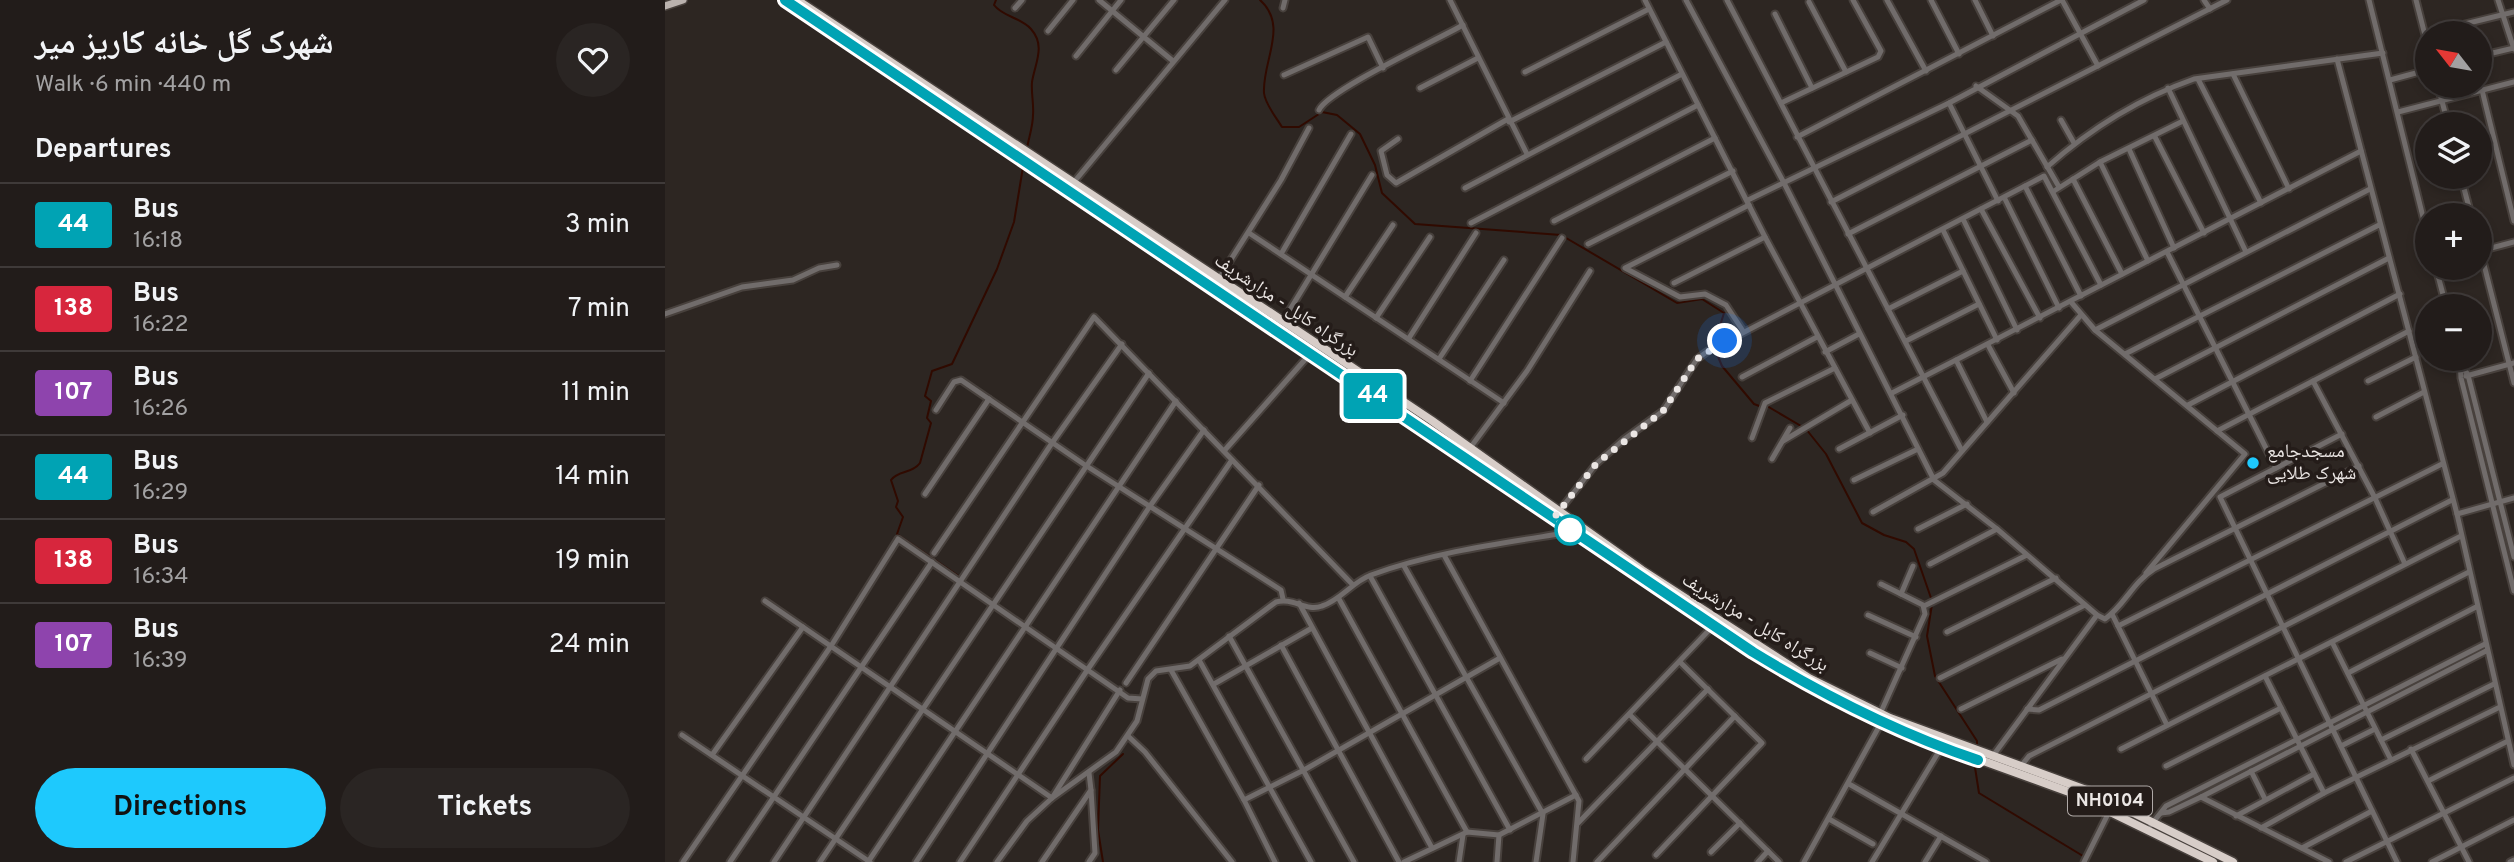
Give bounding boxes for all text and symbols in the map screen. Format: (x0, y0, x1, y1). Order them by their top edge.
north arrow (2415, 21, 2492, 98)
map controls (2415, 21, 2492, 371)
button: heart (556, 23, 630, 97)
text: شهرک گل خانه کاریز میر (35, 24, 334, 66)
text: Walk · 6 min · 440 m (35, 71, 231, 100)
button: layers (2415, 112, 2492, 189)
text: Departures (35, 134, 172, 167)
text: Bus (133, 194, 179, 227)
button: + (2415, 203, 2492, 280)
text: 3 min (565, 209, 630, 242)
text: 44 (58, 210, 89, 240)
text: 16:18 (133, 227, 183, 256)
street label: بزرگراه کابل - مزارشریف (1209, 249, 1363, 363)
text: Bus (133, 278, 179, 311)
text: 7 min (568, 293, 630, 326)
text: 138 (54, 294, 93, 324)
button: − (2415, 294, 2492, 371)
text: 16:22 (133, 311, 189, 340)
your location (1707, 323, 1742, 358)
text: Bus (133, 362, 179, 395)
line badge: 44 (1341, 373, 1405, 419)
text: 11 min (561, 377, 630, 410)
text: 107 (55, 378, 92, 408)
text: 44 (1358, 381, 1388, 411)
text: 16:26 (133, 395, 188, 424)
place label: مسجدجامع شهرک طلایی (2267, 440, 2356, 486)
text: Bus (133, 446, 179, 479)
marker: مسجدجامع شهرک طلایی (2245, 455, 2261, 471)
text: 14 min (555, 461, 630, 494)
text: 44 (58, 462, 89, 492)
text: 16:29 (133, 479, 188, 508)
unlabelled marker (1555, 515, 1585, 545)
text: Bus (133, 530, 179, 563)
text: 19 min (555, 545, 630, 578)
text: 138 (54, 546, 93, 576)
text: 16:34 (133, 563, 189, 592)
street label: بزرگراه کابل - مزارشریف (1677, 568, 1833, 678)
text: Bus (133, 614, 179, 647)
text: 24 min (549, 629, 630, 662)
text: 107 (55, 630, 92, 660)
text: 16:39 (133, 647, 188, 676)
button: Directions (35, 768, 326, 848)
button: Tickets (340, 768, 630, 848)
road number: NH0104 (2068, 786, 2152, 816)

